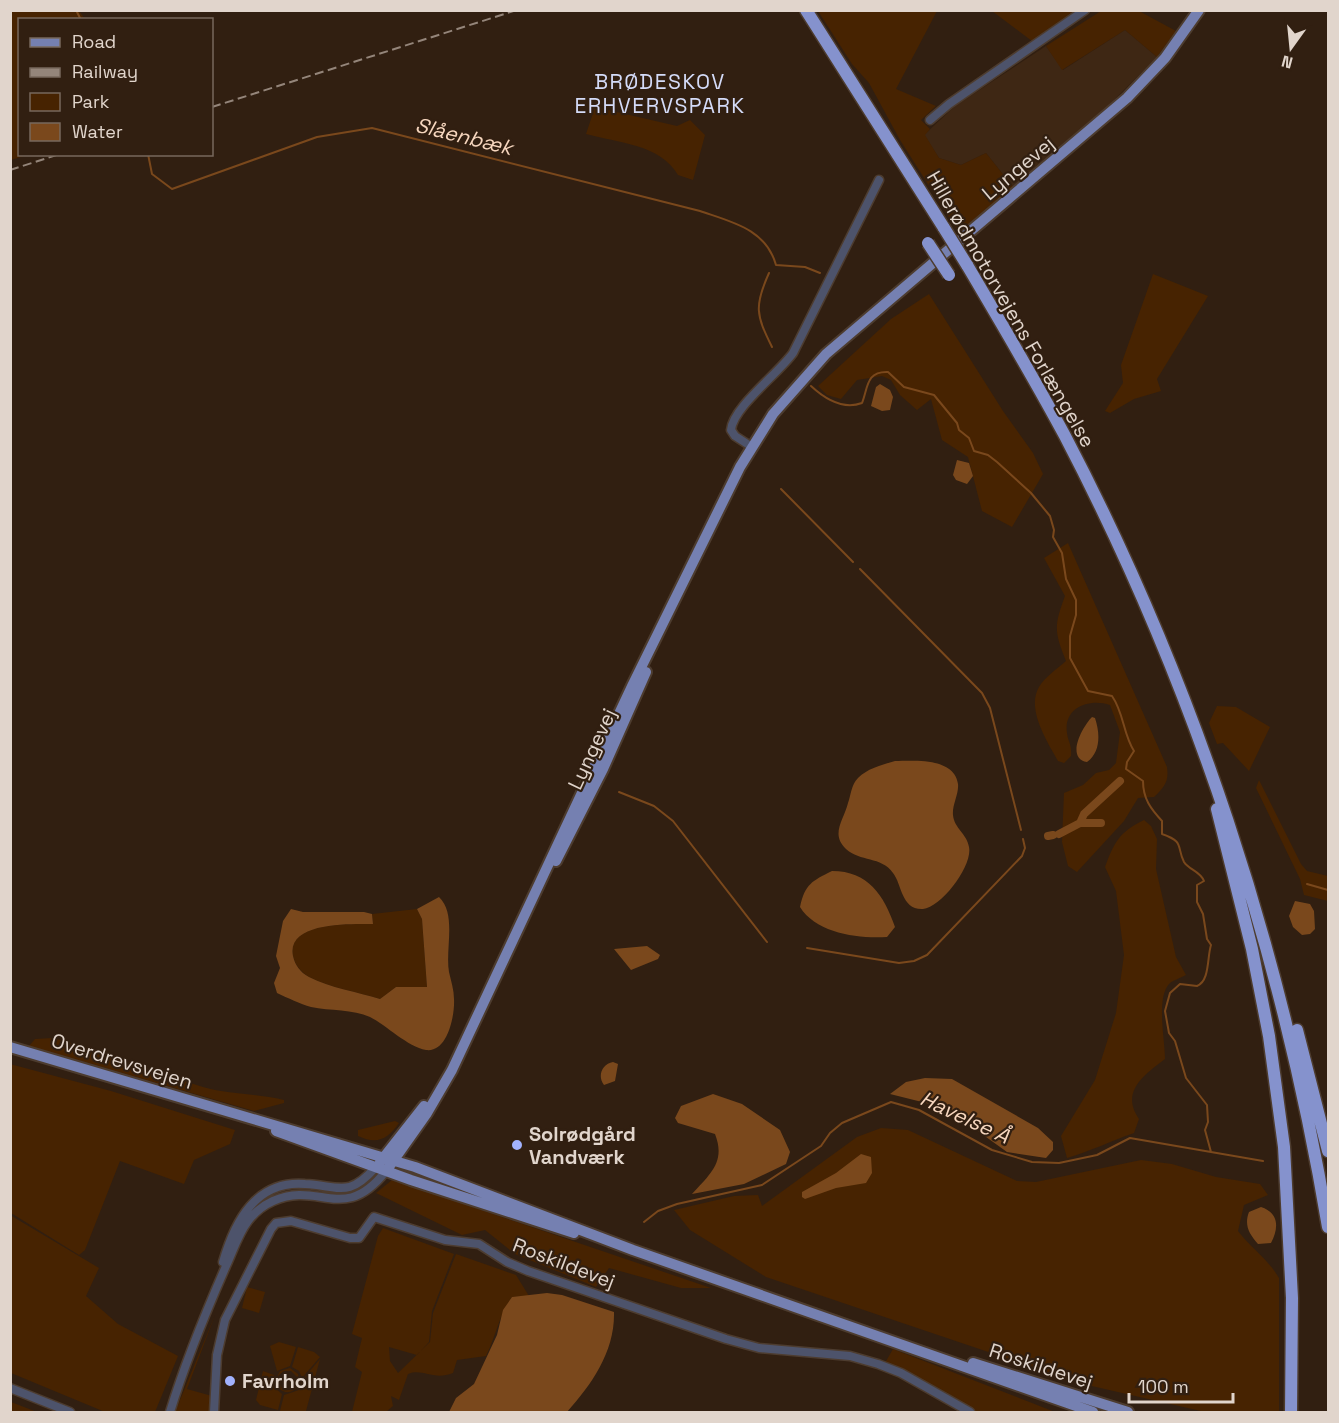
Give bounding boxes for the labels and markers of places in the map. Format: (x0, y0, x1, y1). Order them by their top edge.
place label: Solrødgård Vandværk (529, 1121, 636, 1170)
marker: Solrødgård Vandværk (510, 1138, 524, 1152)
place label: Favrholm (242, 1368, 329, 1394)
marker: Favrholm (223, 1374, 237, 1388)

